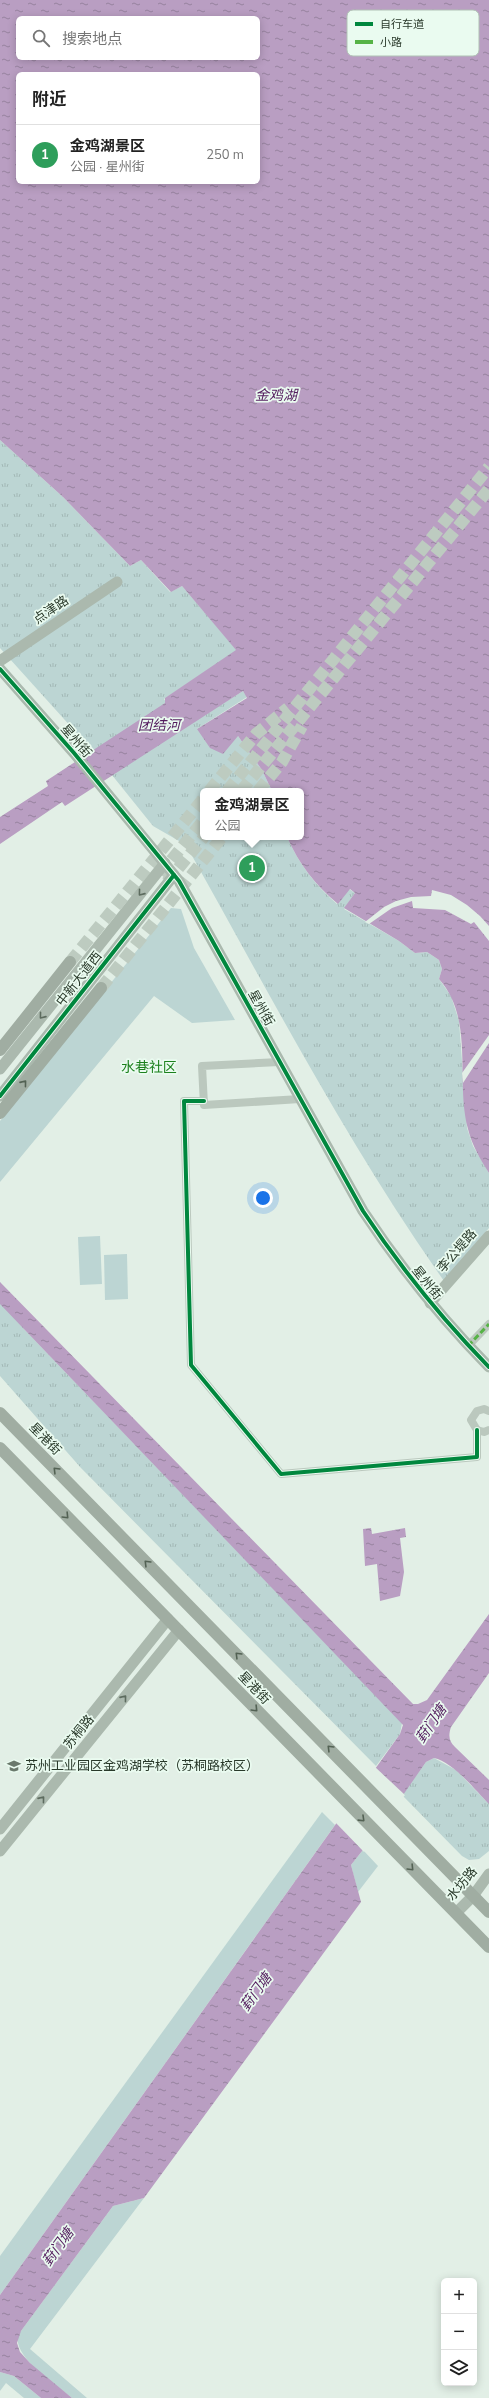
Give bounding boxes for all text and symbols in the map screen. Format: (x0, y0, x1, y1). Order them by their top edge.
legend (347, 10, 479, 56)
search box (16, 16, 260, 60)
text: 自行车道 (380, 17, 424, 32)
icon: search (30, 27, 52, 49)
text: 搜索地点 (62, 29, 122, 49)
text: 小路 (380, 35, 402, 50)
text: 附近 (32, 88, 66, 111)
text: 金鸡湖景区 (70, 136, 145, 156)
text: 1 (41, 146, 49, 164)
text: 250 m (206, 146, 244, 164)
text: 公园 · 星州街 (70, 158, 145, 176)
water label: 金鸡湖 (255, 386, 299, 405)
street label: 点津路 (30, 592, 72, 628)
water label: 团结河 (138, 716, 183, 735)
street label: 星州街 (56, 720, 96, 762)
popup (200, 788, 304, 840)
text: 金鸡湖景区 (214, 795, 290, 815)
text: 公园 (214, 817, 241, 835)
pin: 1 (239, 853, 265, 883)
one-way arrow (138, 888, 145, 895)
street label: 中新大道西 (52, 948, 106, 1010)
street label: 星州街 (244, 987, 278, 1029)
one-way arrow (39, 1012, 46, 1019)
district label: 水巷社区 (121, 1058, 177, 1077)
one-way arrow (20, 1080, 27, 1087)
your location (253, 1188, 273, 1208)
street label: 李公堤路 (433, 1225, 481, 1277)
street label: 星州街 (408, 1262, 446, 1304)
street label: 星港街 (25, 1419, 65, 1459)
one-way arrow (53, 1467, 61, 1475)
one-way arrow (62, 1511, 69, 1519)
one-way arrow (144, 1560, 152, 1568)
one-way arrow (236, 1652, 243, 1660)
street label: 星港街 (234, 1668, 274, 1708)
one-way arrow (119, 1695, 126, 1702)
water label: 葑门塘 (411, 1700, 452, 1747)
one-way arrow (250, 1704, 258, 1712)
street label: 苏桐路 (60, 1711, 98, 1753)
one-way arrow (327, 1745, 335, 1753)
place label: 苏州工业园区金鸡湖学校（苏桐路校区） (25, 1757, 259, 1775)
school or university icon: 苏州工业园区金鸡湖学校（苏桐路校区） (6, 1758, 22, 1774)
one-way arrow (38, 1796, 45, 1803)
one-way arrow (357, 1814, 365, 1822)
one-way arrow (406, 1863, 414, 1871)
street label: 水坊路 (443, 1863, 481, 1905)
water label: 葑门塘 (236, 1968, 277, 2015)
water label: 葑门塘 (38, 2223, 79, 2270)
map controls (441, 2278, 477, 2386)
button: + (441, 2278, 477, 2314)
button: − (441, 2314, 477, 2350)
button: layers (441, 2350, 477, 2386)

